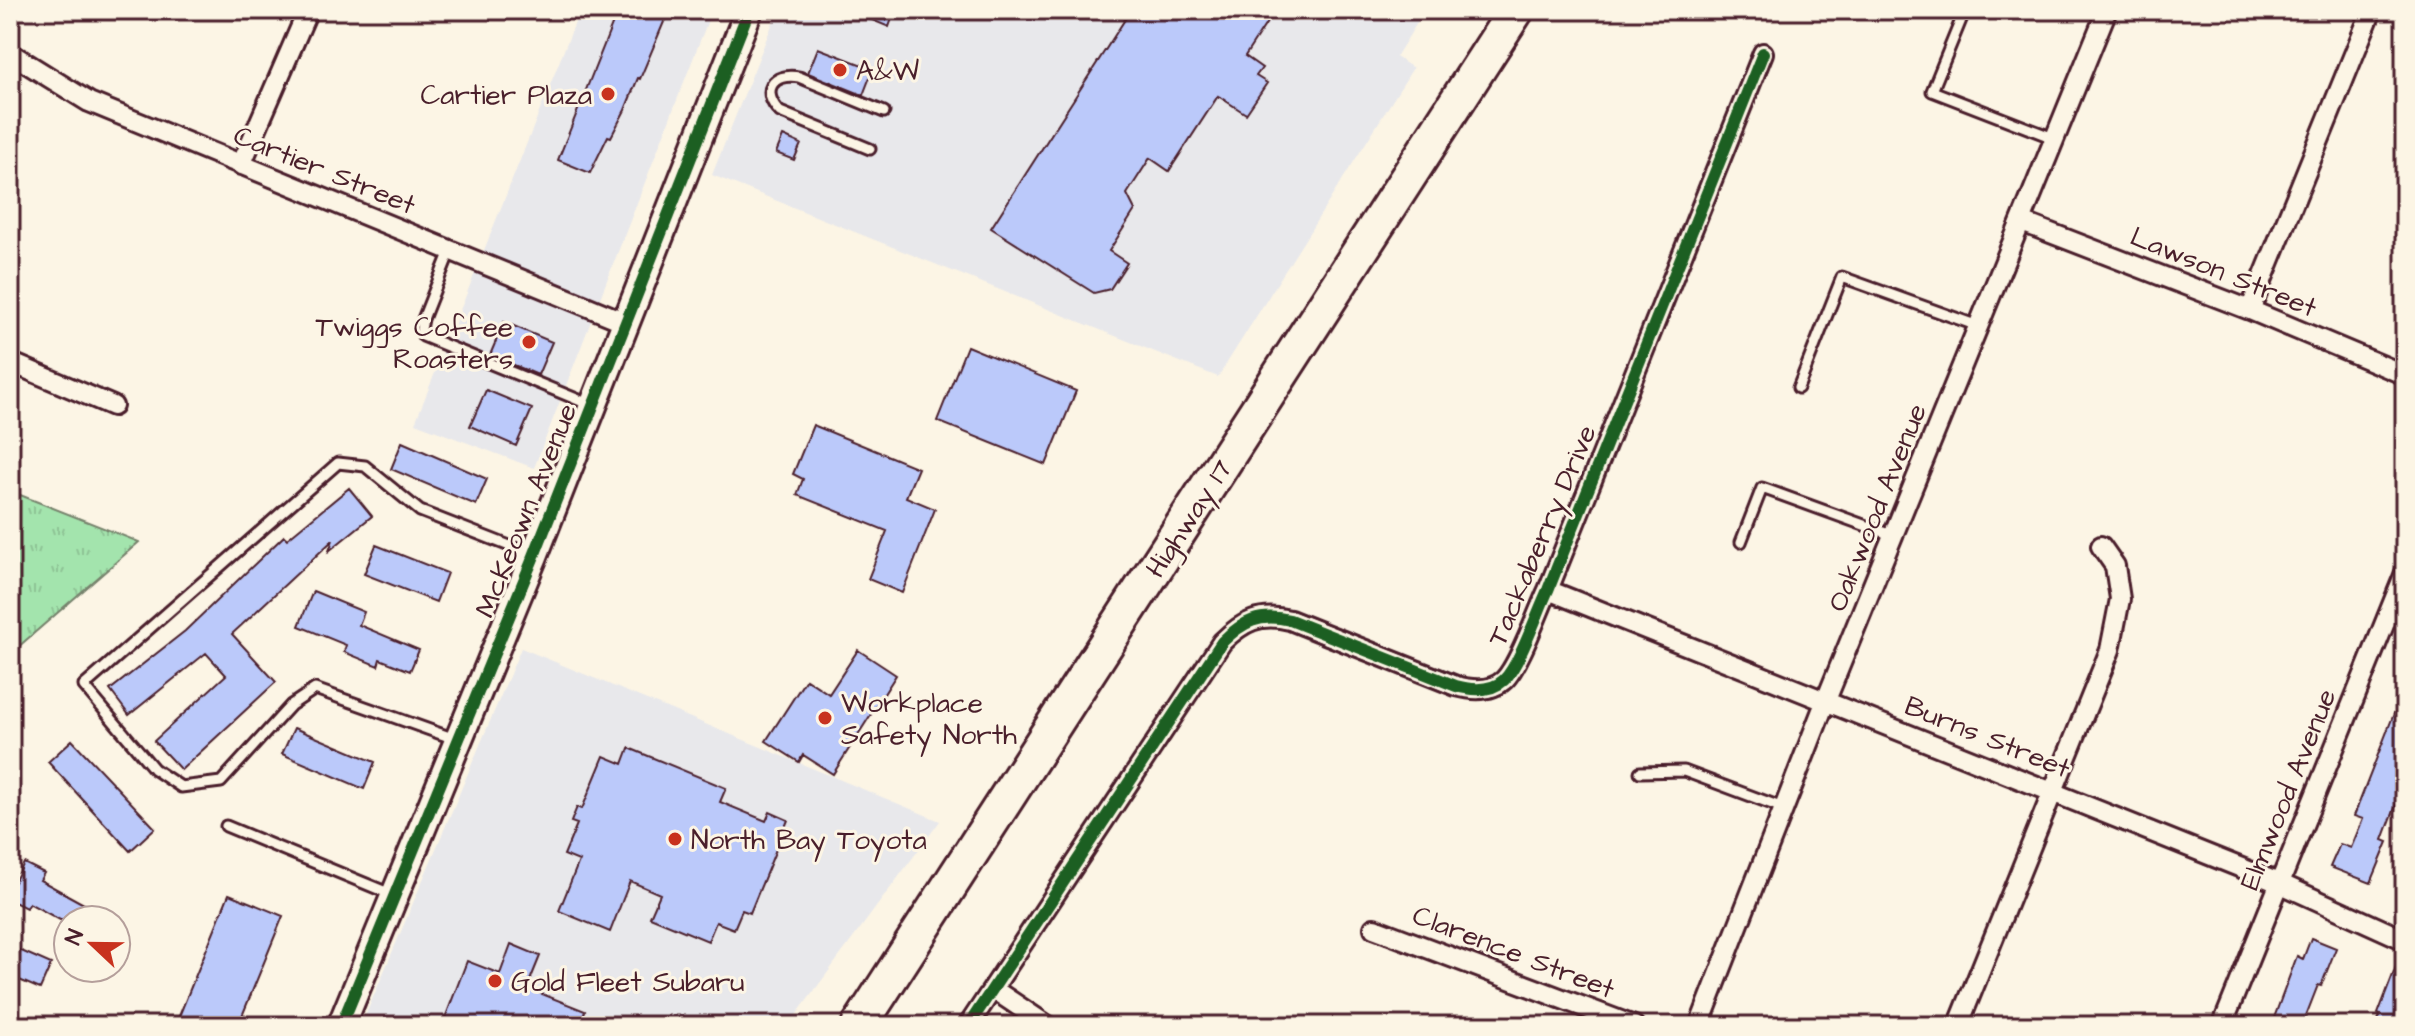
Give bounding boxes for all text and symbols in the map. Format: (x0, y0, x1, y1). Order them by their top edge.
place label: A&W (856, 52, 919, 91)
marker: A&W (831, 61, 849, 79)
place label: Cartier Plaza (421, 76, 592, 115)
marker: Cartier Plaza (599, 85, 617, 103)
street label: Cartier Street (228, 116, 422, 225)
street label: Lawson Street (2124, 217, 2323, 328)
place label: Twiggs Coffee Roasters (315, 308, 513, 379)
marker: Twiggs Coffee Roasters (520, 333, 538, 351)
street label: McKeown Avenue (466, 398, 587, 623)
street label: Oakwood Avenue (1818, 398, 1937, 617)
street label: Tackaberry Drive (1478, 419, 1608, 653)
street label: Highway 17 (1136, 452, 1244, 587)
street label: Elmwood Avenue (2230, 683, 2346, 896)
place label: Workplace Safety North (841, 684, 1017, 757)
street label: Burns Street (1899, 686, 2077, 789)
marker: Workplace Safety North (816, 709, 834, 727)
place label: North Bay Toyota (691, 821, 927, 862)
marker: North Bay Toyota (666, 830, 684, 848)
street label: Clarence Street (1407, 896, 1621, 1009)
north arrow (52, 904, 132, 984)
text: N (58, 925, 92, 949)
place label: Gold Fleet Subaru (511, 963, 745, 1002)
marker: Gold Fleet Subaru (486, 972, 504, 990)

